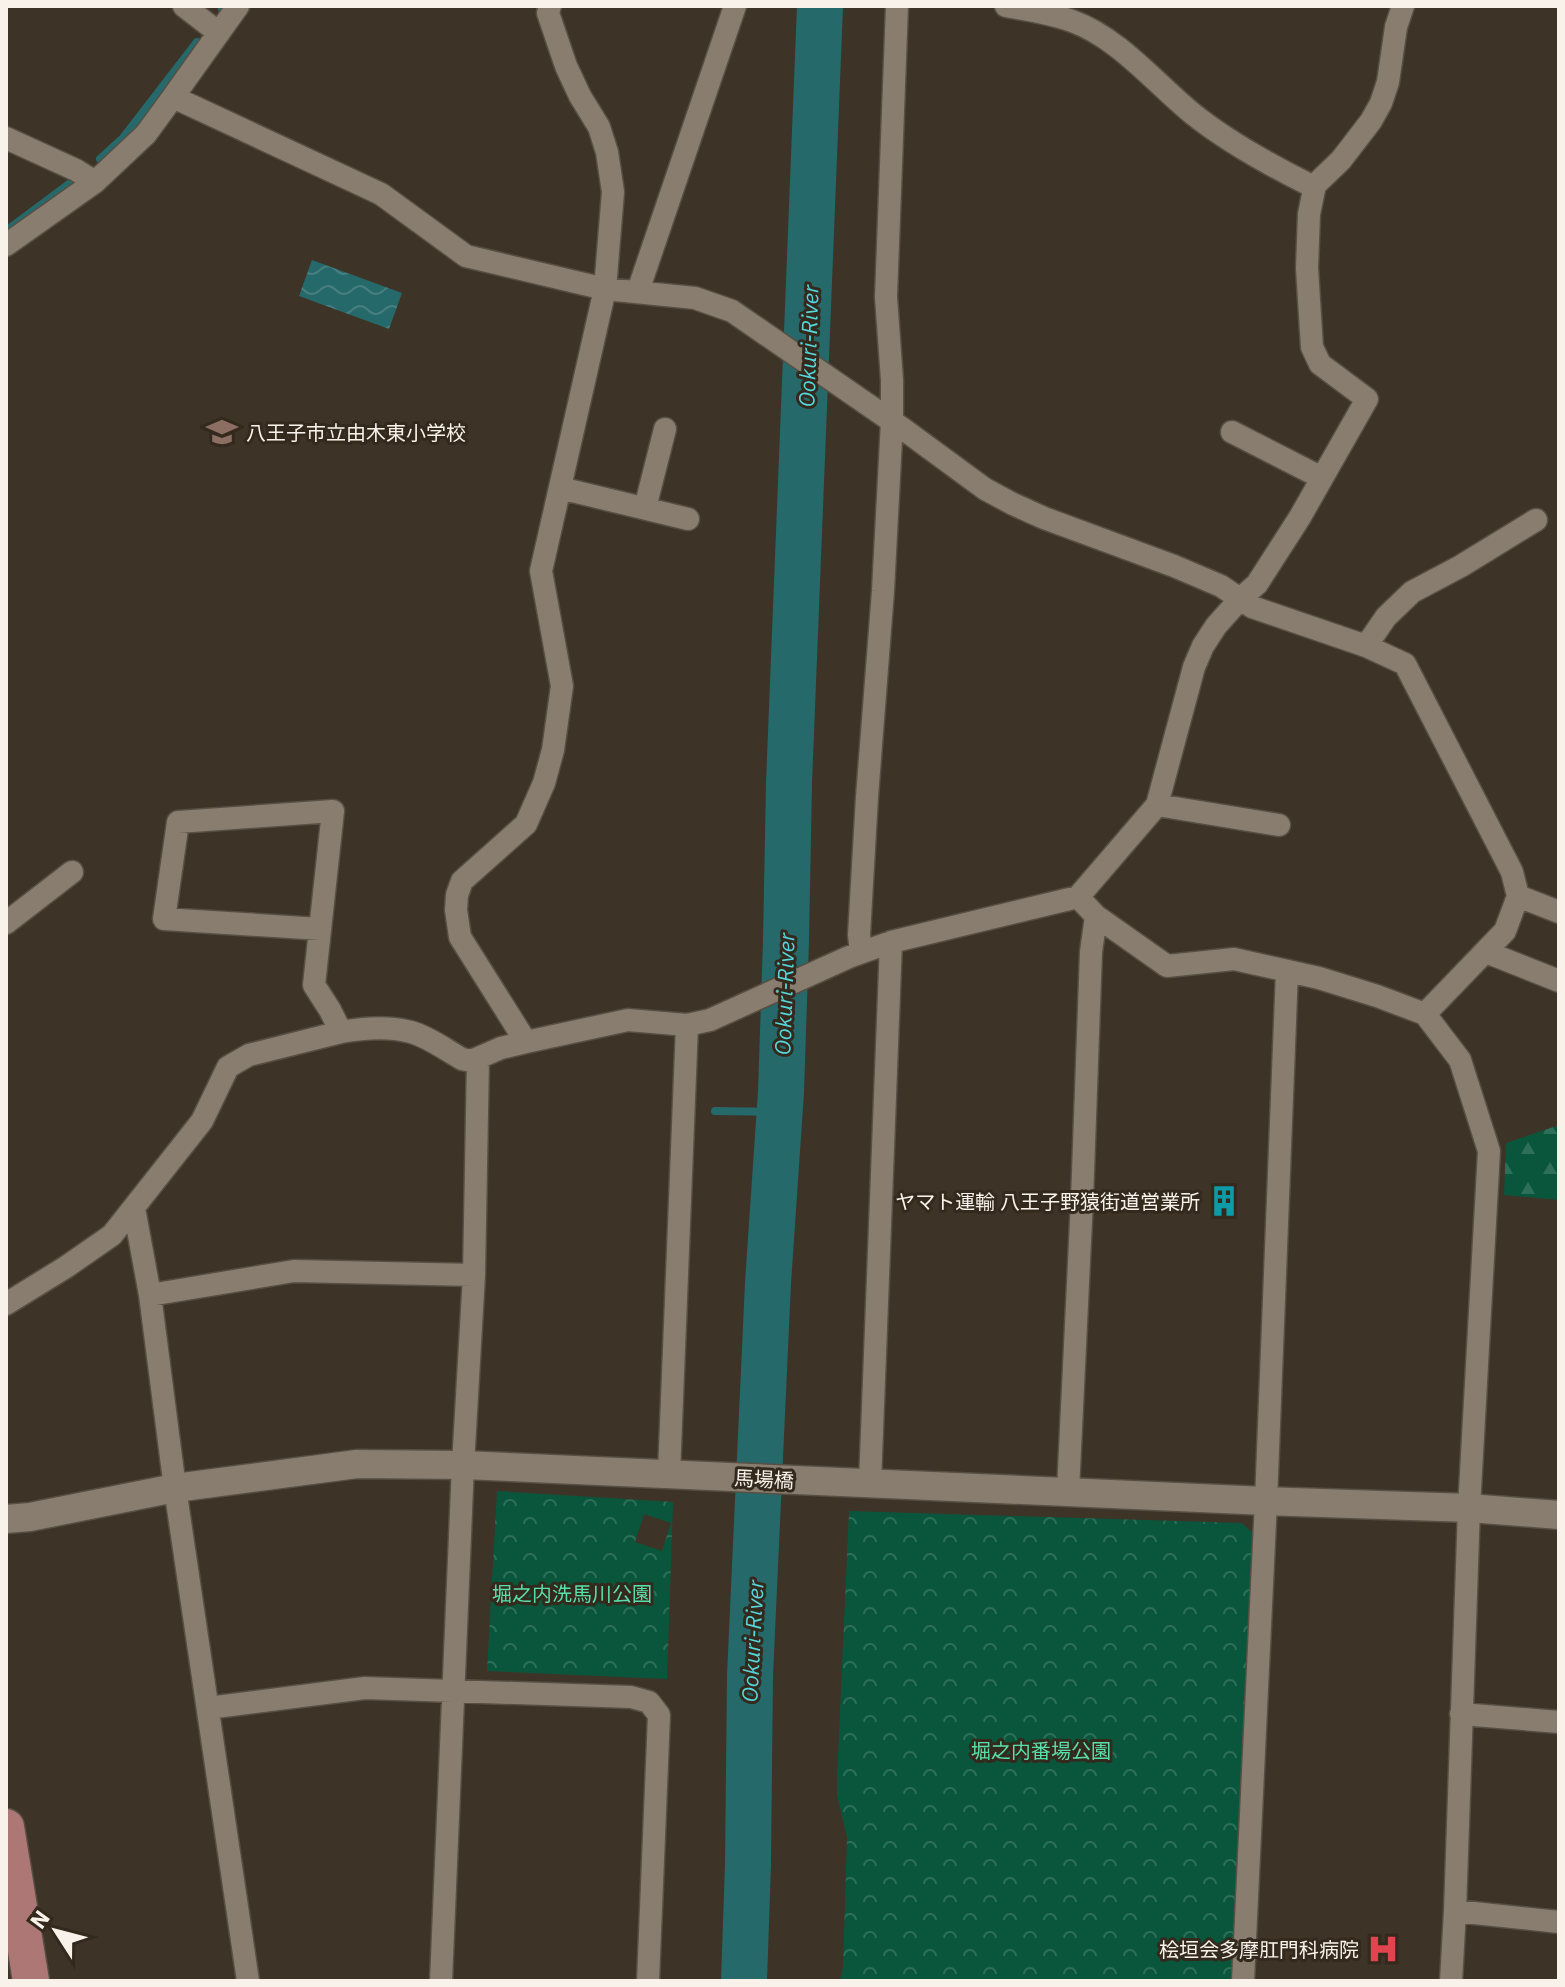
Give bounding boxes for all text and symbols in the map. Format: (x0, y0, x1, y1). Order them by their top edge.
water label: Ookuri-River (791, 283, 825, 408)
school or university icon: 八王子市立由木東小学校 (205, 415, 239, 449)
place label: 八王子市立由木東小学校 (246, 419, 466, 446)
water label: Ookuri-River (767, 931, 801, 1056)
building icon: ヤマト運輸 八王子野猿街道営業所 (1207, 1184, 1241, 1218)
place label: ヤマト運輸 八王子野猿街道営業所 (895, 1188, 1200, 1215)
street label: 馬場橋 (733, 1464, 795, 1494)
water label: Ookuri-River (734, 1578, 770, 1703)
park label: 堀之内洗馬川公園 (492, 1580, 652, 1607)
park label: 堀之内番場公園 (971, 1737, 1111, 1764)
north arrow (16, 1891, 96, 1971)
text: N (23, 1904, 56, 1934)
hospital icon: 桧垣会多摩肛門科病院 (1366, 1932, 1400, 1966)
place label: 桧垣会多摩肛門科病院 (1159, 1936, 1359, 1963)

